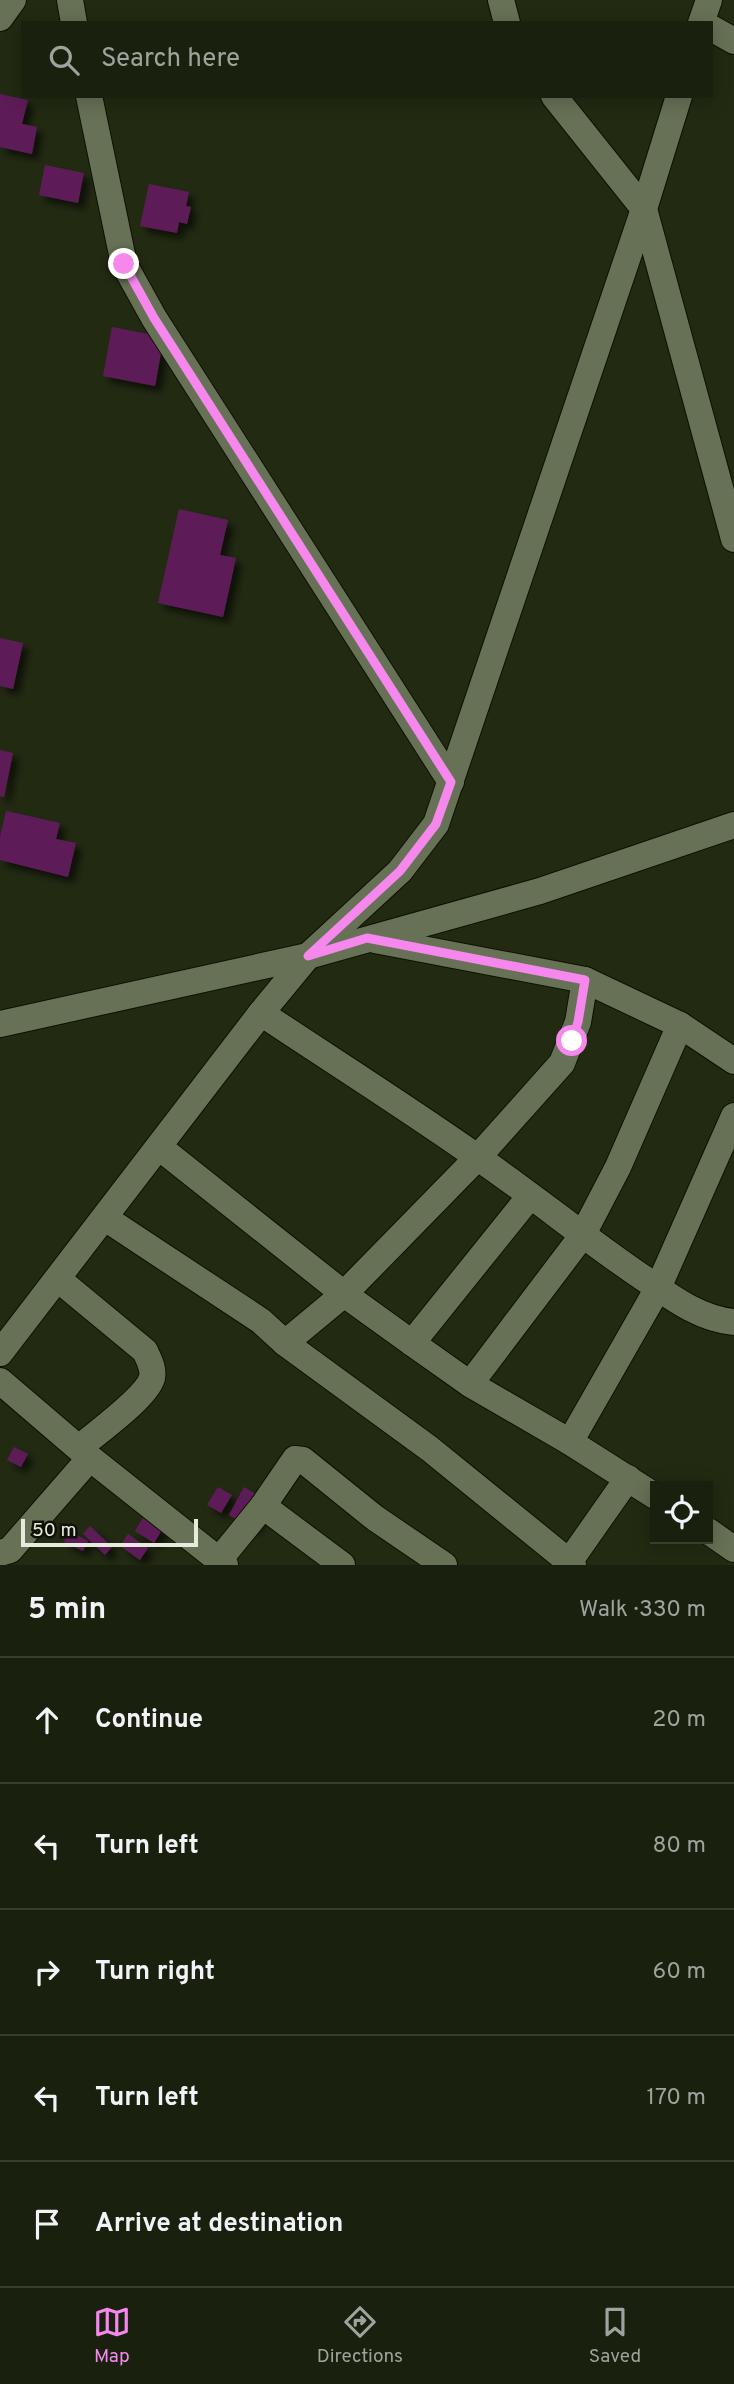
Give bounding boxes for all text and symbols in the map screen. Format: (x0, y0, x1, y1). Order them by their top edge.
search box (21, 21, 713, 98)
icon: search (45, 41, 83, 79)
text: Search here (101, 43, 240, 76)
route end (108, 248, 139, 279)
route start (556, 1025, 587, 1056)
map controls (650, 1481, 713, 1544)
button: locate (650, 1481, 713, 1544)
scale bar (21, 1516, 198, 1548)
text: 50 m (32, 1519, 77, 1543)
text: 5 min (28, 1592, 106, 1629)
text: Walk · 330 m (579, 1596, 706, 1625)
icon: ahead (28, 1701, 66, 1739)
text: Continue (95, 1704, 203, 1737)
text: 20 m (652, 1706, 706, 1735)
icon: left (28, 1827, 66, 1865)
text: Turn left (95, 1830, 199, 1863)
text: 80 m (653, 1832, 706, 1861)
icon: right (28, 1953, 66, 1991)
text: Turn right (95, 1956, 215, 1989)
text: 60 m (653, 1958, 706, 1987)
icon: left (28, 2079, 66, 2117)
text: Turn left (95, 2082, 199, 2115)
text: 170 m (647, 2084, 706, 2113)
icon: arrive (28, 2205, 66, 2243)
text: Arrive at destination (95, 2208, 343, 2241)
tab: Map (93, 2303, 131, 2369)
tab: Directions (317, 2303, 403, 2369)
tab: Saved (589, 2303, 641, 2369)

